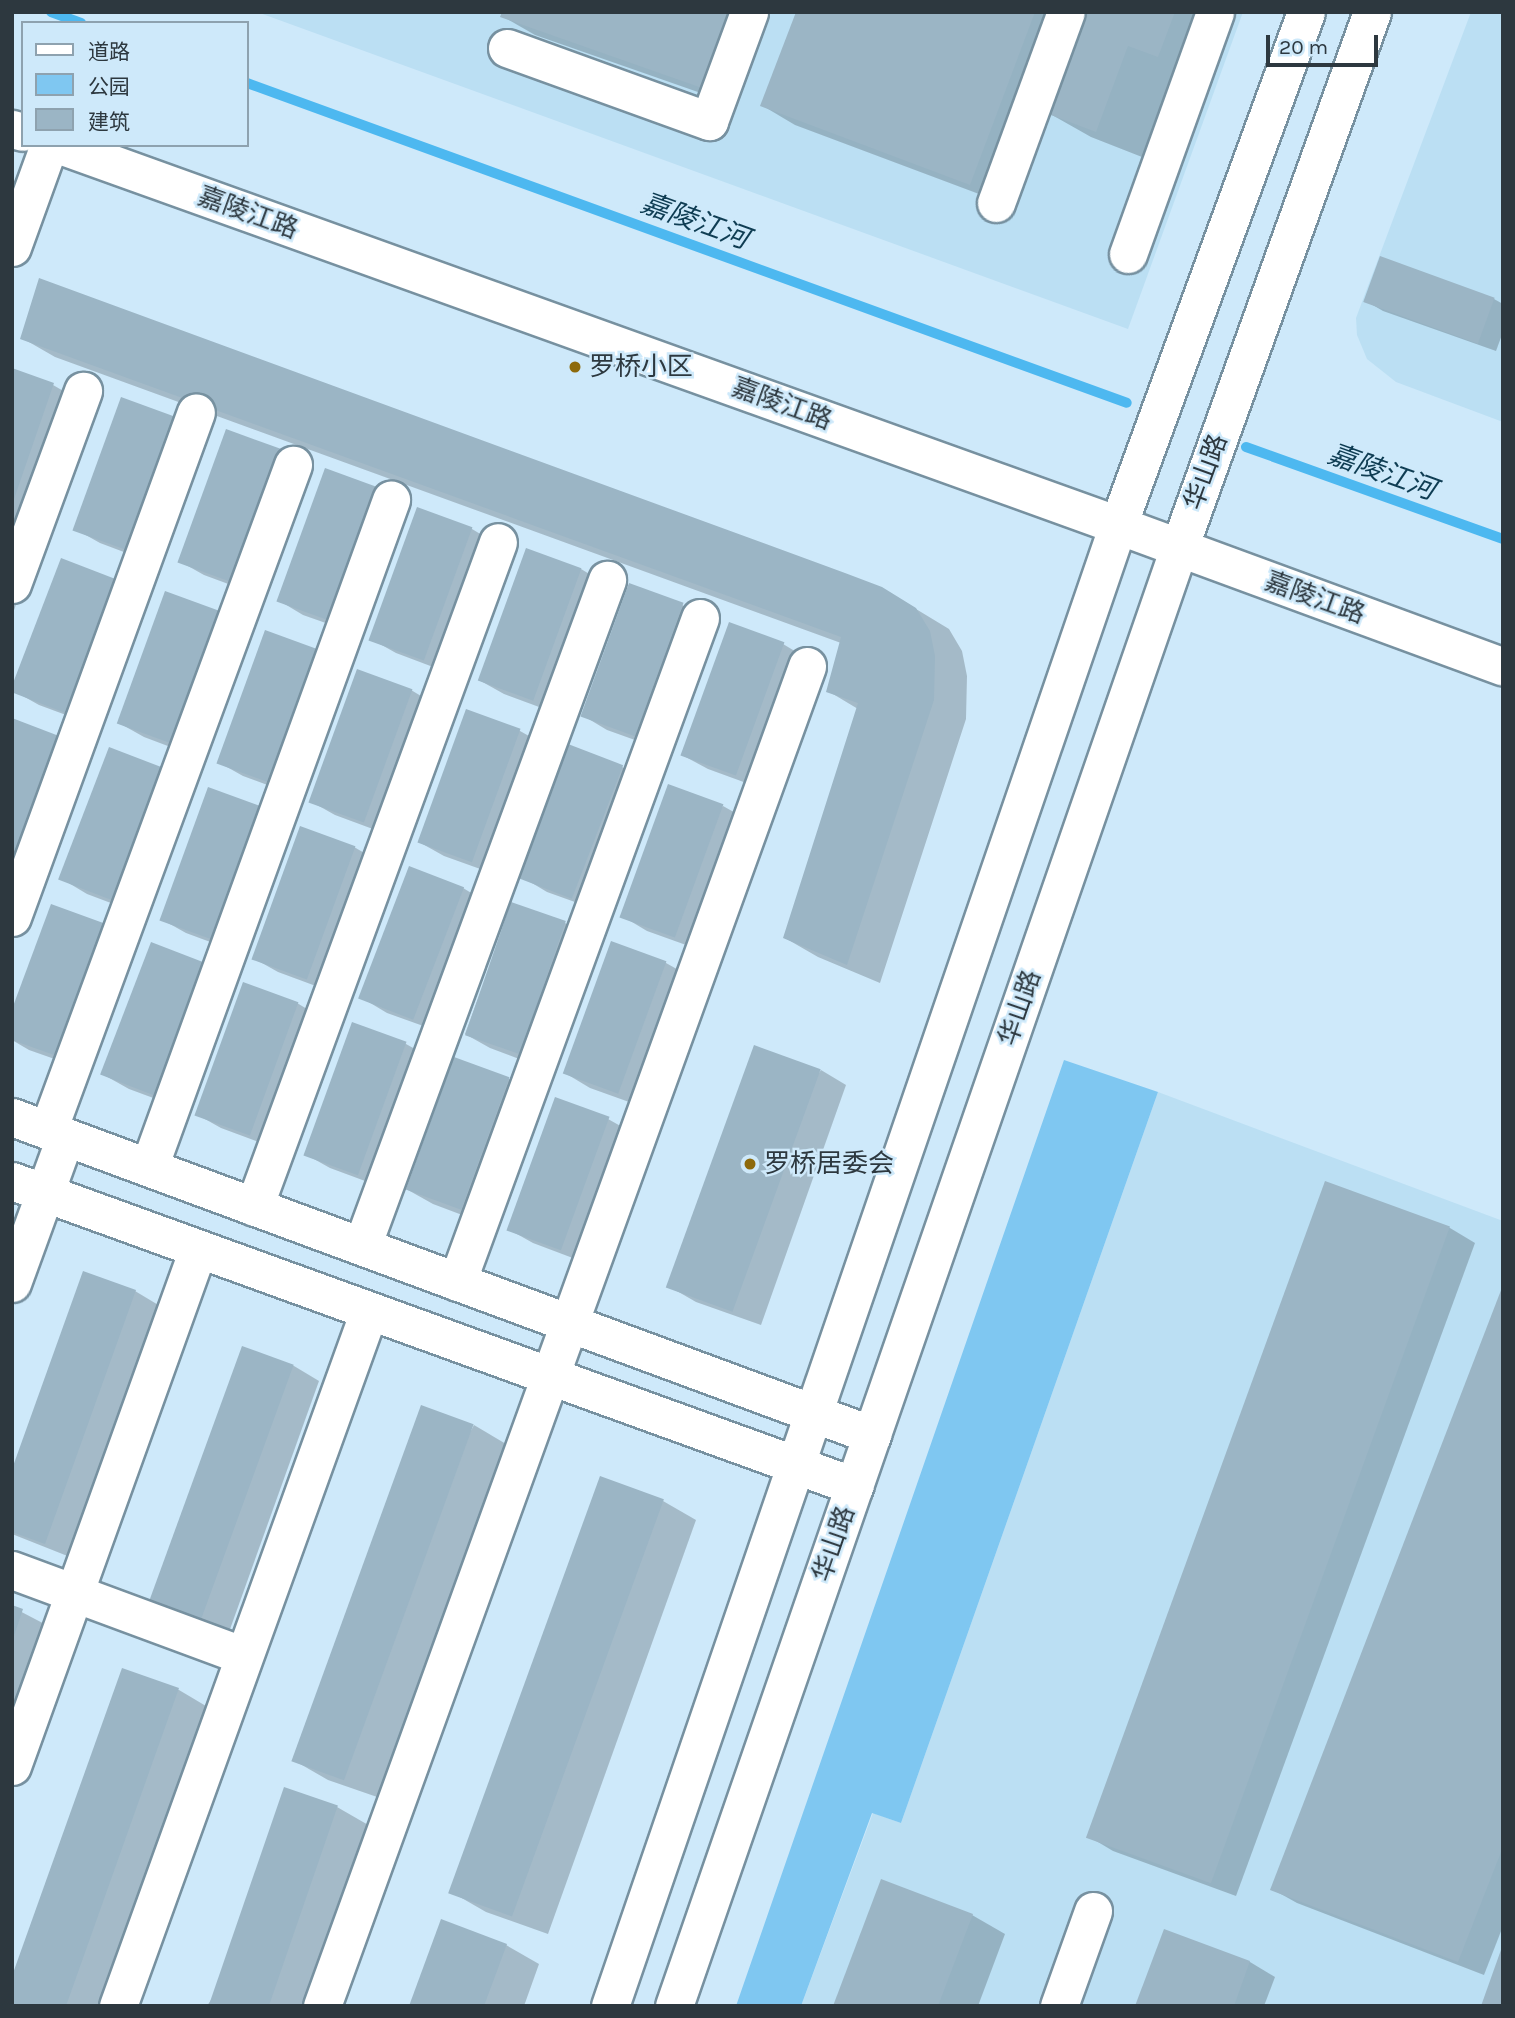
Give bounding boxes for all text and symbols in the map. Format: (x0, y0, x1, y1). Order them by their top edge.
legend (21, 21, 248, 147)
scale bar (1270, 21, 1382, 65)
text: 20 m (1279, 35, 1328, 59)
text: 道路 (88, 40, 130, 64)
text: 公园 (88, 75, 130, 99)
text: 建筑 (88, 110, 130, 134)
street label: 嘉陵江路 (194, 181, 302, 245)
water label: 嘉陵江河 (637, 186, 753, 256)
place label: 罗桥小区 (589, 351, 693, 383)
marker: 罗桥小区 (567, 359, 583, 375)
street label: 嘉陵江路 (728, 372, 836, 436)
street label: 华山路 (1178, 430, 1234, 514)
water label: 嘉陵江河 (1324, 437, 1440, 507)
street label: 嘉陵江路 (1261, 566, 1369, 630)
street label: 华山路 (993, 966, 1047, 1050)
place label: 罗桥居委会 (764, 1148, 894, 1180)
marker: 罗桥居委会 (742, 1156, 758, 1172)
street label: 华山路 (807, 1502, 861, 1586)

